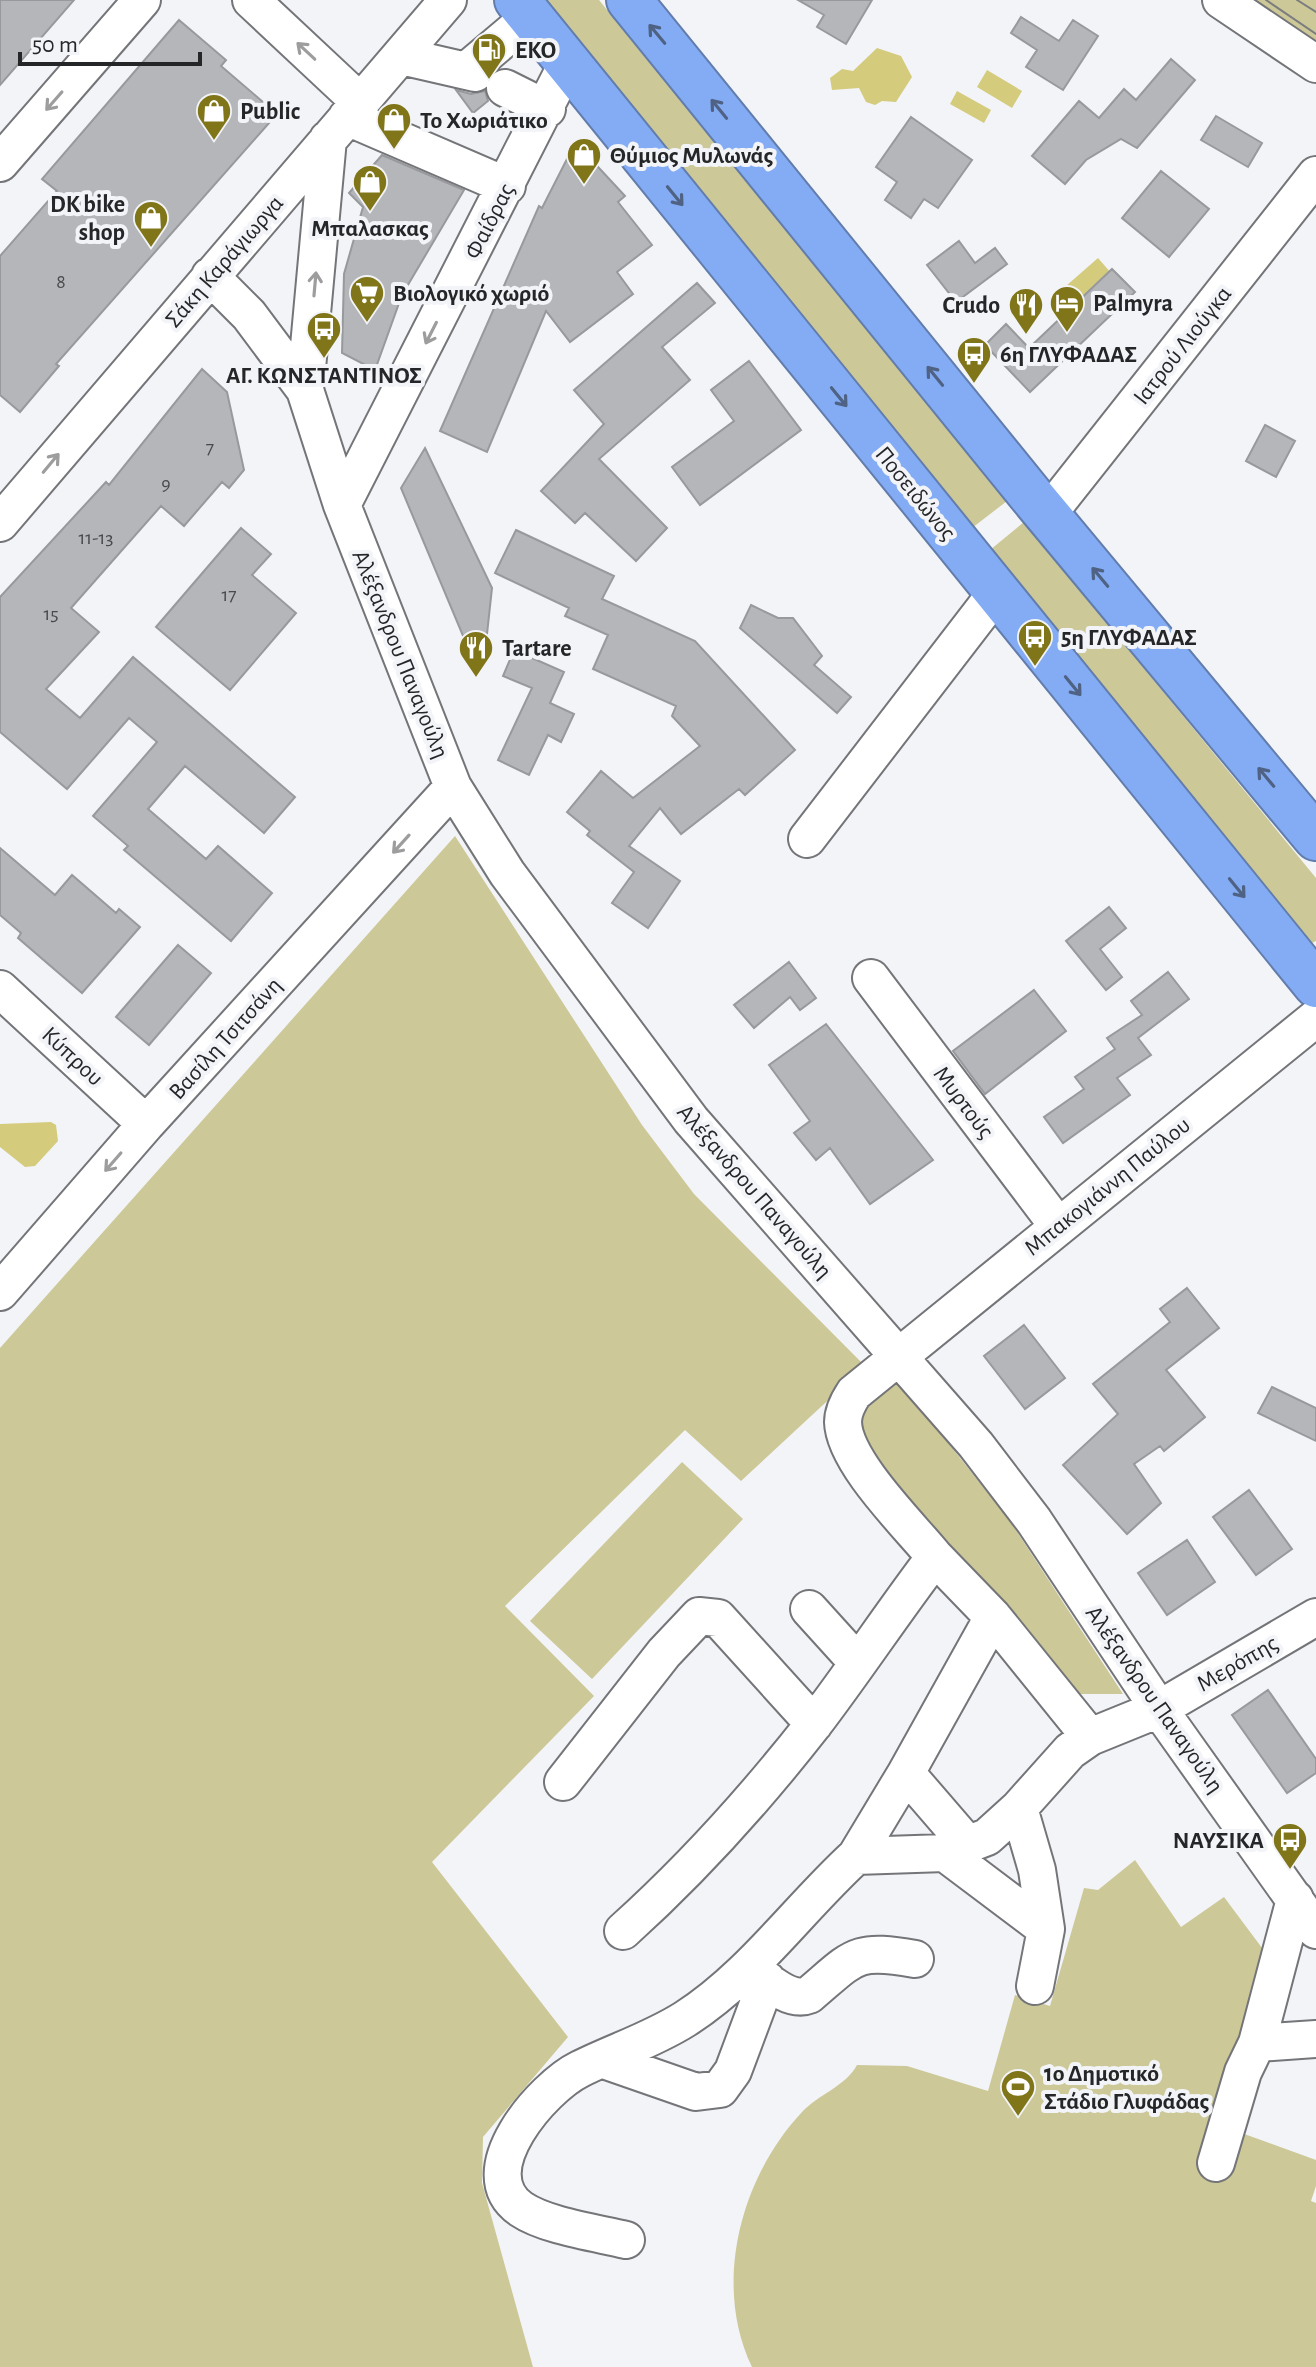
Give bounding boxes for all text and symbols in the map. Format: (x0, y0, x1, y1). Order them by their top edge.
scale bar (20, 16, 200, 66)
one-way arrow (648, 24, 666, 44)
fuel station icon: EKO (470, 31, 508, 81)
text: 50 m (32, 33, 78, 57)
place label: EKO (515, 39, 556, 63)
one-way arrow (296, 43, 316, 61)
one-way arrow (45, 91, 63, 111)
shop icon: Public (195, 92, 233, 142)
one-way arrow (710, 99, 728, 120)
place label: Public (240, 100, 300, 124)
shop icon: Το Χωριάτικο (375, 101, 413, 151)
place label: Το Χωριάτικο (420, 109, 548, 133)
shop icon: Θύμιος Μυλωνάς (565, 136, 603, 186)
place label: Θύμιος Μυλωνάς (610, 144, 773, 168)
shop icon: Μπαλασκας (351, 163, 389, 213)
street label: Φαίδρας (461, 180, 519, 263)
one-way arrow (666, 185, 684, 205)
street label: Σάκη Καράγιωργα (161, 191, 288, 332)
place label: DK bike shop (50, 193, 125, 245)
shop icon: DK bike shop (132, 199, 170, 249)
place label: Μπαλασκας (311, 217, 429, 241)
one-way arrow (308, 271, 323, 298)
house number: 8 (56, 272, 66, 292)
supermarket icon: Βιολογικό χωριό (348, 274, 386, 324)
place label: Βιολογικό χωριό (393, 282, 550, 306)
street label: Ιατρού Λιούγκα (1129, 282, 1236, 409)
hotel icon: Palmyra (1048, 284, 1086, 334)
restaurant icon: Crudo (1007, 286, 1045, 336)
place label: Palmyra (1093, 292, 1173, 316)
place label: Crudo (943, 294, 1000, 318)
bus stop icon: ΑΓ. ΚΩΝΣΤΑΝΤΙΝΟΣ (305, 310, 343, 360)
one-way arrow (422, 321, 438, 345)
bus stop icon: 6η ΓΛΥΦΑΔΑΣ (955, 335, 993, 385)
place label: 6η ΓΛΥΦΑΔΑΣ (1000, 343, 1137, 367)
place label: ΑΓ. ΚΩΝΣΤΑΝΤΙΝΟΣ (226, 364, 422, 388)
one-way arrow (926, 367, 944, 387)
one-way arrow (830, 386, 848, 407)
house number: 7 (206, 438, 214, 458)
street label: Ποσειδώνος (870, 442, 960, 545)
one-way arrow (41, 454, 59, 474)
house number: 9 (161, 474, 171, 494)
house number: 11-13 (78, 528, 114, 548)
street label: Αλέξανδρου Παναγούλη (347, 547, 453, 762)
one-way arrow (1092, 567, 1109, 588)
house number: 17 (221, 585, 237, 605)
house number: 15 (43, 604, 59, 624)
bus stop icon: 5η ΓΛΥΦΑΔΑΣ (1016, 618, 1054, 668)
place label: 5η ΓΛΥΦΑΔΑΣ (1061, 626, 1197, 650)
restaurant icon: Tartare (457, 629, 495, 679)
place label: Tartare (502, 637, 572, 661)
one-way arrow (1064, 675, 1082, 696)
one-way arrow (1257, 768, 1275, 788)
one-way arrow (392, 834, 410, 854)
one-way arrow (1228, 877, 1246, 898)
street label: Βασίλη Τσιτσάνη (165, 973, 287, 1104)
street label: Κύπρου (37, 1023, 108, 1091)
street label: Μυρτούς (928, 1062, 998, 1143)
street label: Αλέξανδρου Παναγούλη (672, 1100, 836, 1283)
street label: Μπακογιάννη Παύλου (1020, 1113, 1195, 1261)
one-way arrow (105, 1151, 123, 1171)
street label: Αλέξανδρου Παναγούλη (1081, 1602, 1228, 1797)
street label: Μερόπης (1193, 1631, 1282, 1697)
bus stop icon: ΝΑΥΣΙΚΑ (1271, 1821, 1309, 1871)
place label: ΝΑΥΣΙΚΑ (1173, 1829, 1265, 1853)
place label: 1ο Δημοτικό Στάδιο Γλυφάδας (1044, 2062, 1209, 2114)
sports icon: 1ο Δημοτικό Στάδιο Γλυφάδας (999, 2068, 1037, 2118)

